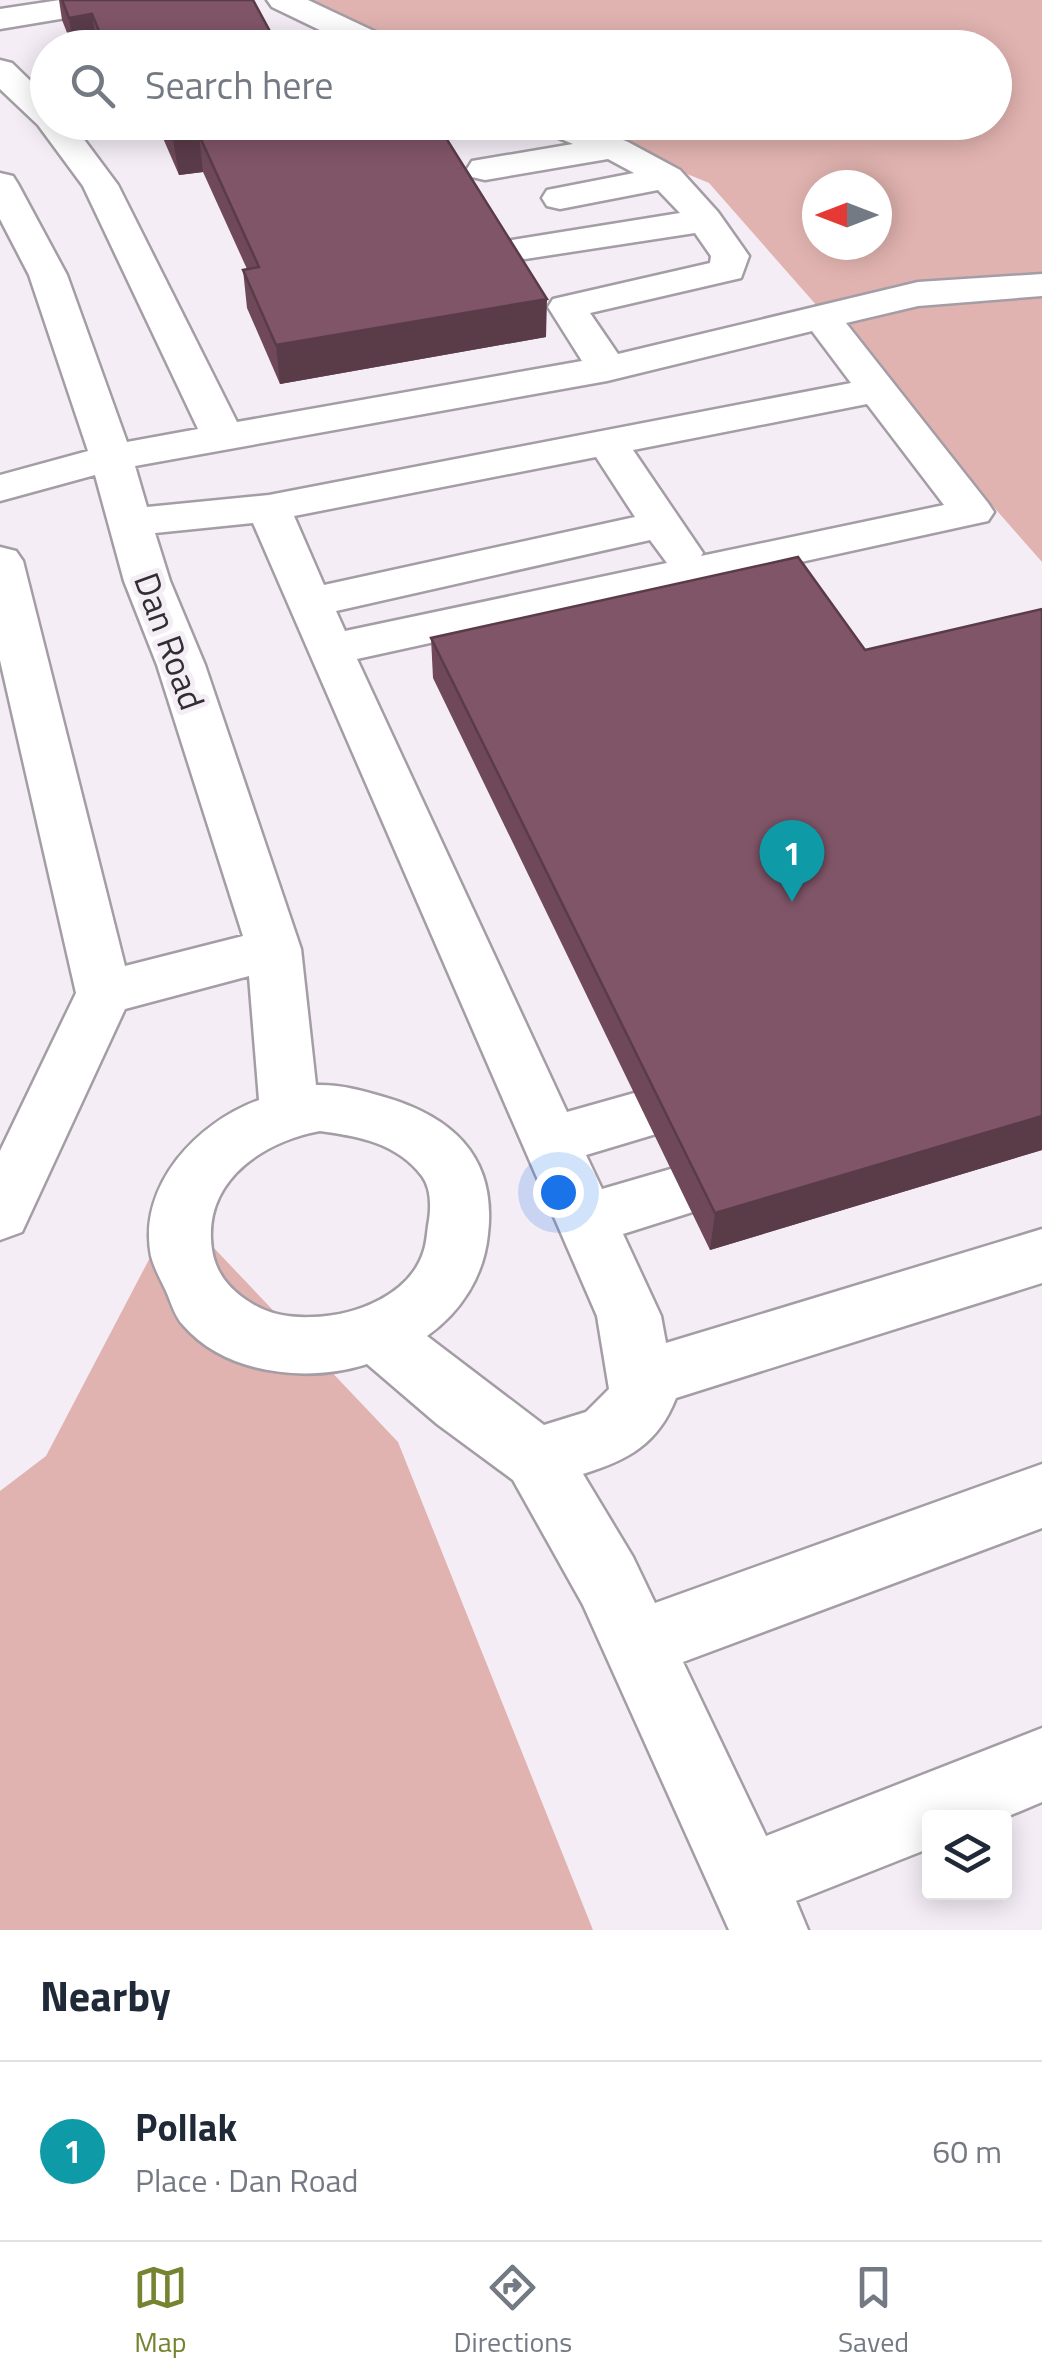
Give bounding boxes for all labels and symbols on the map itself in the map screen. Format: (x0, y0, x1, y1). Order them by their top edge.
north arrow (802, 170, 892, 260)
street label: Dan Road (120, 565, 220, 717)
pin: 1 (760, 820, 824, 902)
your location (533, 1167, 584, 1218)

